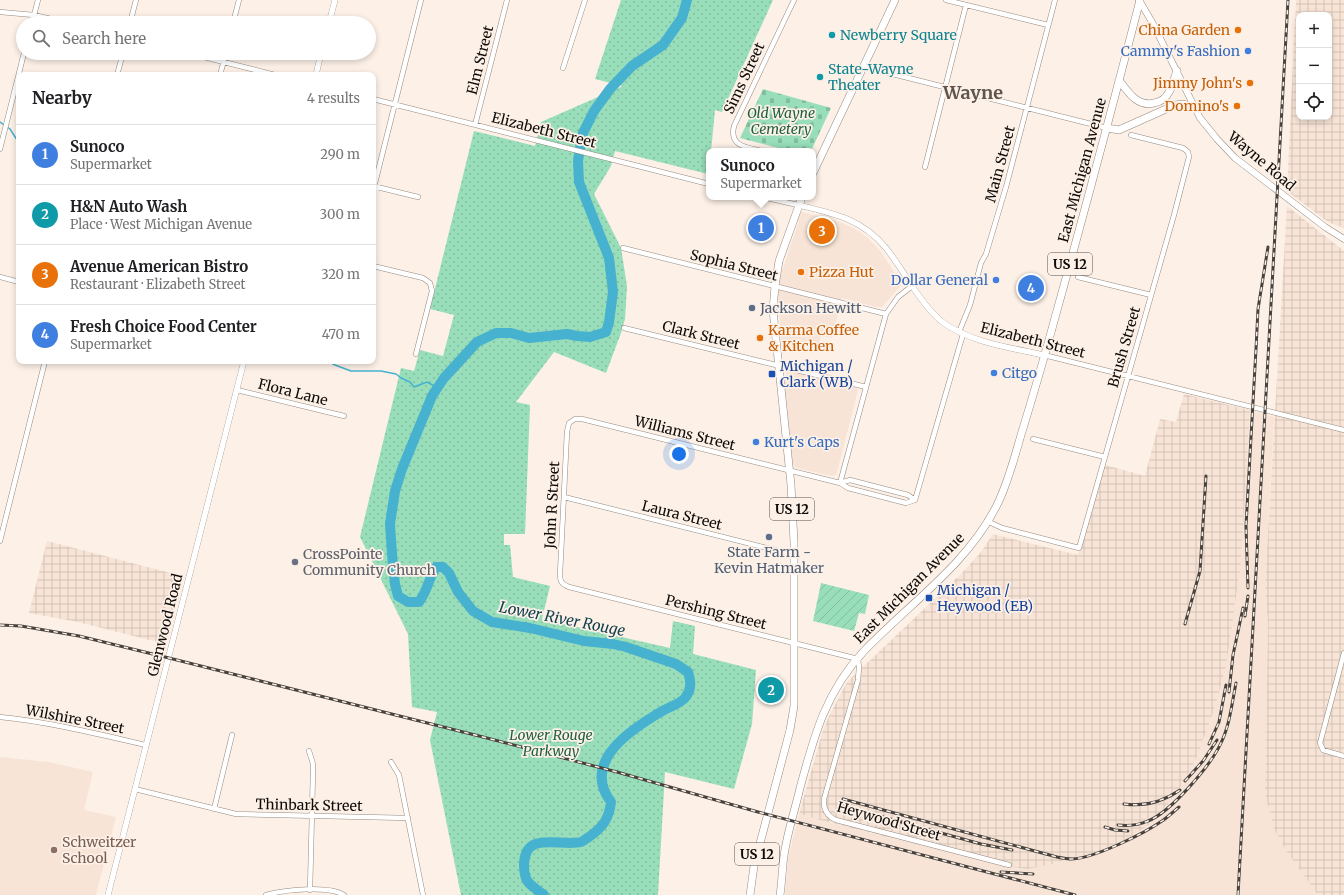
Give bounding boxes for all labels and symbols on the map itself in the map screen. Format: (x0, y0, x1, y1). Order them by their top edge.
place label: China Garden (1138, 21, 1230, 39)
street label: Elm Street (463, 23, 497, 96)
marker: China Garden (1233, 25, 1243, 35)
place label: Newberry Square (840, 26, 957, 44)
marker: Newberry Square (827, 30, 837, 40)
street label: Sims Street (720, 39, 769, 117)
place label: Cammy's Fashion (1121, 42, 1240, 60)
marker: Cammy's Fashion (1243, 46, 1253, 56)
place label: State-Wayne Theater (828, 60, 913, 94)
marker: State-Wayne Theater (815, 72, 825, 82)
place label: Jimmy John's (1152, 74, 1242, 92)
marker: Jimmy John's (1245, 78, 1255, 88)
district label: Wayne (942, 81, 1003, 104)
street label: East Michigan Avenue (1054, 96, 1110, 244)
place label: Domino's (1165, 97, 1229, 115)
marker: Domino's (1232, 101, 1242, 111)
park label: Old Wayne Cemetery (747, 104, 815, 138)
street label: Elizabeth Street (490, 108, 599, 152)
street label: Main Street (981, 123, 1019, 204)
street label: Wayne Road (1224, 127, 1300, 195)
pin: 1 (748, 213, 774, 243)
pin: 3 (809, 216, 835, 246)
street label: Sophia Street (688, 245, 780, 285)
road number: US 12 (1048, 253, 1092, 275)
place label: Pizza Hut (809, 263, 874, 281)
marker: Pizza Hut (796, 267, 806, 277)
place label: Dollar General (891, 271, 989, 289)
pin: 4 (1018, 273, 1044, 303)
marker: Dollar General (991, 275, 1001, 285)
place label: Jackson Hewitt (759, 299, 862, 317)
marker: Jackson Hewitt (747, 303, 757, 313)
street label: Brush Street (1104, 304, 1144, 390)
street label: Clark Street (660, 317, 742, 353)
street label: Elizabeth Street (979, 318, 1088, 362)
place label: Karma Coffee & Kitchen (768, 321, 859, 355)
marker: Karma Coffee & Kitchen (755, 333, 765, 343)
place label: Michigan / Clark (WB) (780, 357, 853, 391)
place label: Citgo (1002, 364, 1037, 382)
marker: Citgo (989, 368, 999, 378)
marker: Michigan / Clark (WB) (767, 369, 777, 379)
street label: Flora Lane (256, 375, 330, 409)
street label: Williams Street (632, 412, 738, 454)
place label: Kurt's Caps (764, 433, 840, 451)
marker: Kurt's Caps (751, 437, 761, 447)
your location (669, 444, 689, 464)
street label: John R Street (541, 460, 563, 550)
street label: Laura Street (640, 496, 725, 534)
road number: US 12 (770, 498, 814, 520)
street label: East Michigan Avenue (850, 529, 968, 647)
marker: State Farm - Kevin Hatmaker (764, 532, 774, 542)
place label: State Farm - Kevin Hatmaker (714, 543, 824, 577)
place label: CrossPointe Community Church (303, 545, 436, 579)
marker: CrossPointe Community Church (290, 557, 300, 567)
street label: Glenwood Road (144, 571, 187, 678)
place label: Michigan / Heywood (EB) (937, 581, 1033, 615)
street label: Pershing Street (664, 591, 769, 633)
marker: Michigan / Heywood (EB) (924, 593, 934, 603)
water label: Lower River Rouge (497, 597, 627, 640)
pin: 2 (758, 675, 784, 705)
street label: Wilshire Street (23, 700, 126, 737)
park label: Lower Rouge Parkway (509, 726, 593, 760)
street label: Thinbark Street (255, 795, 363, 815)
street label: Heywood Street (835, 798, 944, 845)
place label: Schweitzer School (62, 833, 136, 867)
road number: US 12 (735, 843, 779, 865)
marker: Schweitzer School (49, 845, 59, 855)

